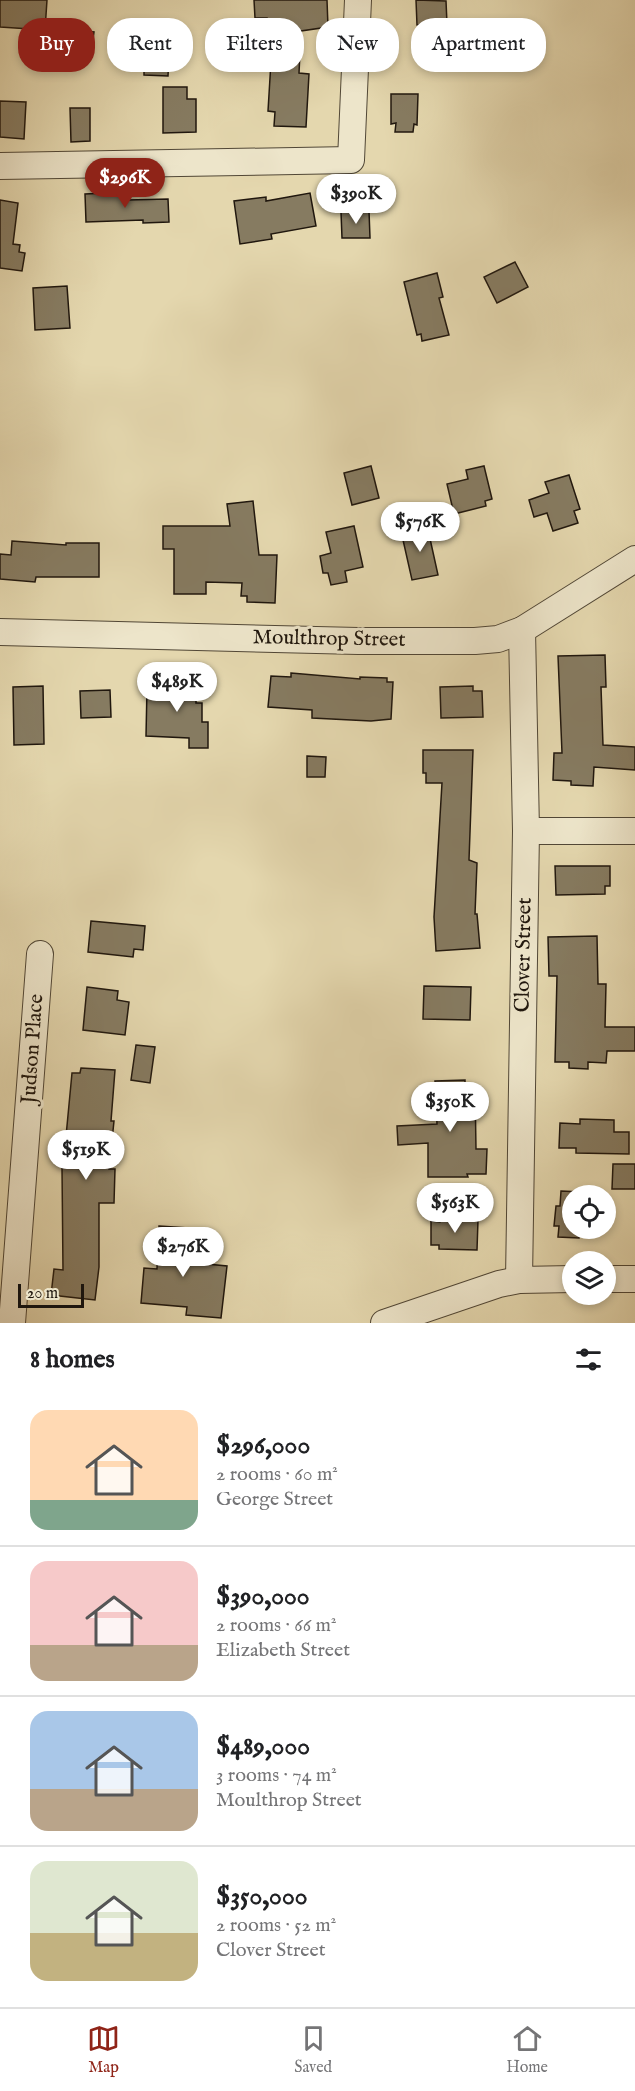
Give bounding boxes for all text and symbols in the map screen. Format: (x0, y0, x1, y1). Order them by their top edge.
chip: Buy (18, 18, 95, 72)
chip: Rent (107, 18, 193, 72)
chip: Filters (205, 18, 304, 72)
chip: New (316, 18, 399, 72)
chip: Apartment (411, 18, 546, 72)
pin: $296K (83, 158, 167, 209)
text: $296K (99, 165, 151, 190)
pin: $390K (314, 174, 398, 225)
text: $390K (330, 181, 382, 206)
pin: $576K (378, 502, 462, 553)
text: $576K (395, 509, 445, 534)
street label: Moulthrop Street (252, 624, 406, 654)
pin: $489K (135, 662, 219, 713)
text: $489K (151, 669, 203, 694)
street label: Clover Street (509, 897, 539, 1013)
street label: Judson Place (16, 993, 50, 1107)
pin: $350K (408, 1082, 492, 1133)
text: $350K (425, 1089, 475, 1114)
pin: $519K (44, 1130, 128, 1181)
text: $519K (62, 1137, 110, 1162)
pin: $563K (413, 1183, 497, 1234)
map controls (562, 1185, 616, 1305)
button: locate (562, 1185, 616, 1239)
text: $563K (431, 1190, 479, 1215)
pin: $276K (141, 1227, 225, 1278)
text: $276K (157, 1234, 209, 1259)
button: layers (562, 1251, 616, 1305)
scale bar (18, 1281, 84, 1308)
text: 20 m (27, 1284, 58, 1304)
text: 8 homes (30, 1343, 115, 1376)
icon: filters (572, 1343, 605, 1376)
text: $296,000 (216, 1429, 310, 1462)
icon: home (78, 1434, 150, 1506)
text: 2 rooms · 60 m² (216, 1462, 338, 1487)
text: George Street (216, 1487, 333, 1512)
text: $390,000 (216, 1580, 309, 1613)
icon: home (78, 1585, 150, 1657)
text: 2 rooms · 66 m² (216, 1613, 337, 1638)
text: Elizabeth Street (216, 1638, 350, 1663)
text: $489,000 (216, 1730, 310, 1763)
icon: home (78, 1735, 150, 1807)
text: 3 rooms · 74 m² (216, 1763, 337, 1788)
text: Moulthrop Street (216, 1788, 362, 1813)
text: $350,000 (216, 1880, 307, 1913)
icon: home (78, 1885, 150, 1957)
text: 2 rooms · 52 m² (216, 1913, 336, 1938)
text: Clover Street (216, 1938, 326, 1963)
tab: Map (87, 2022, 120, 2078)
tab: Saved (294, 2022, 332, 2078)
tab: Home (506, 2022, 548, 2078)

